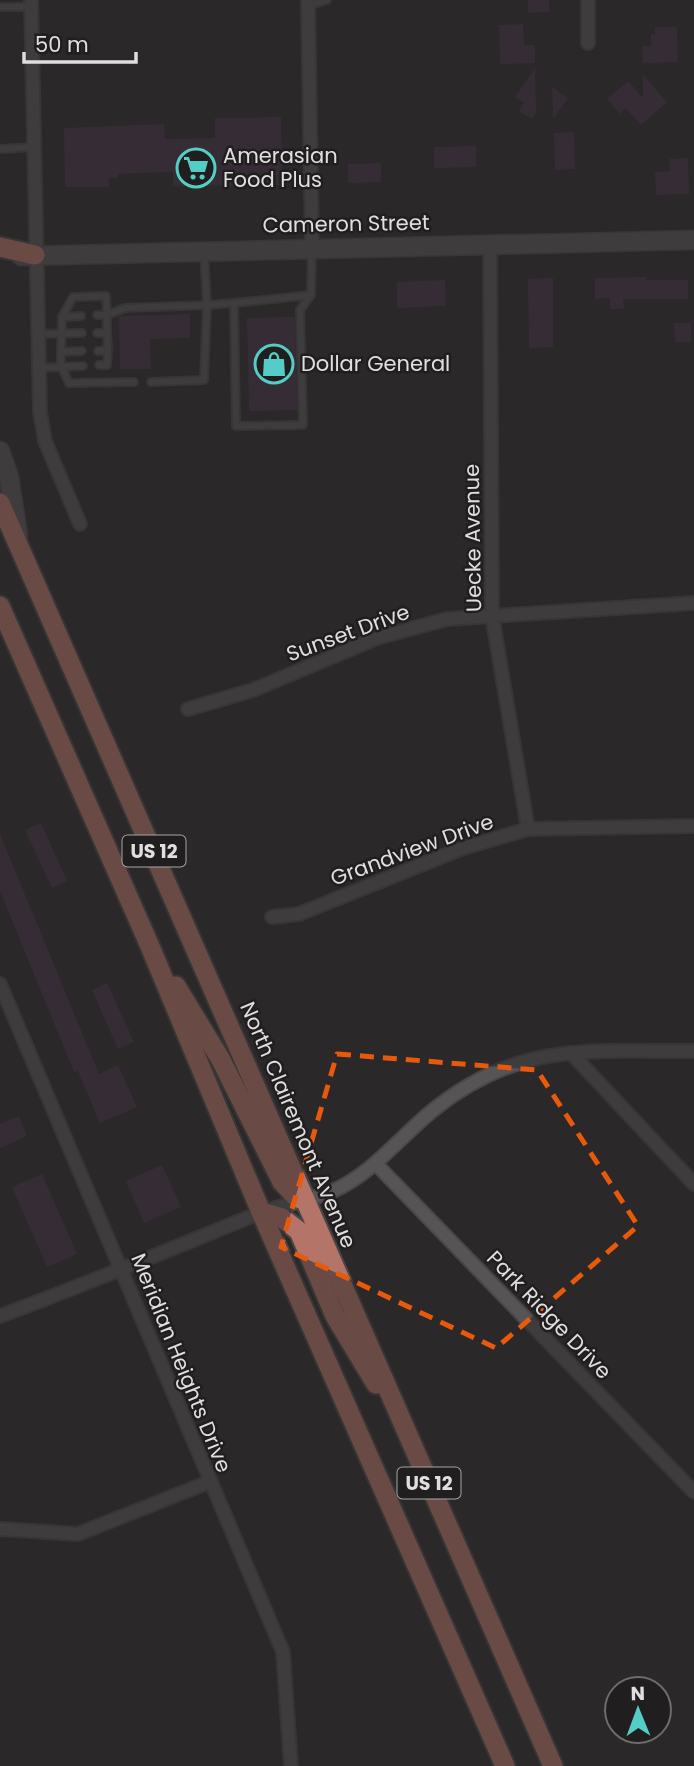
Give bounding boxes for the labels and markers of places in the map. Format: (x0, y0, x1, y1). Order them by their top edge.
place label: Amerasian Food Plus (223, 141, 338, 194)
supermarket icon: Amerasian Food Plus (175, 147, 217, 189)
shop icon: Dollar General (253, 343, 295, 385)
place label: Dollar General (301, 349, 450, 378)

